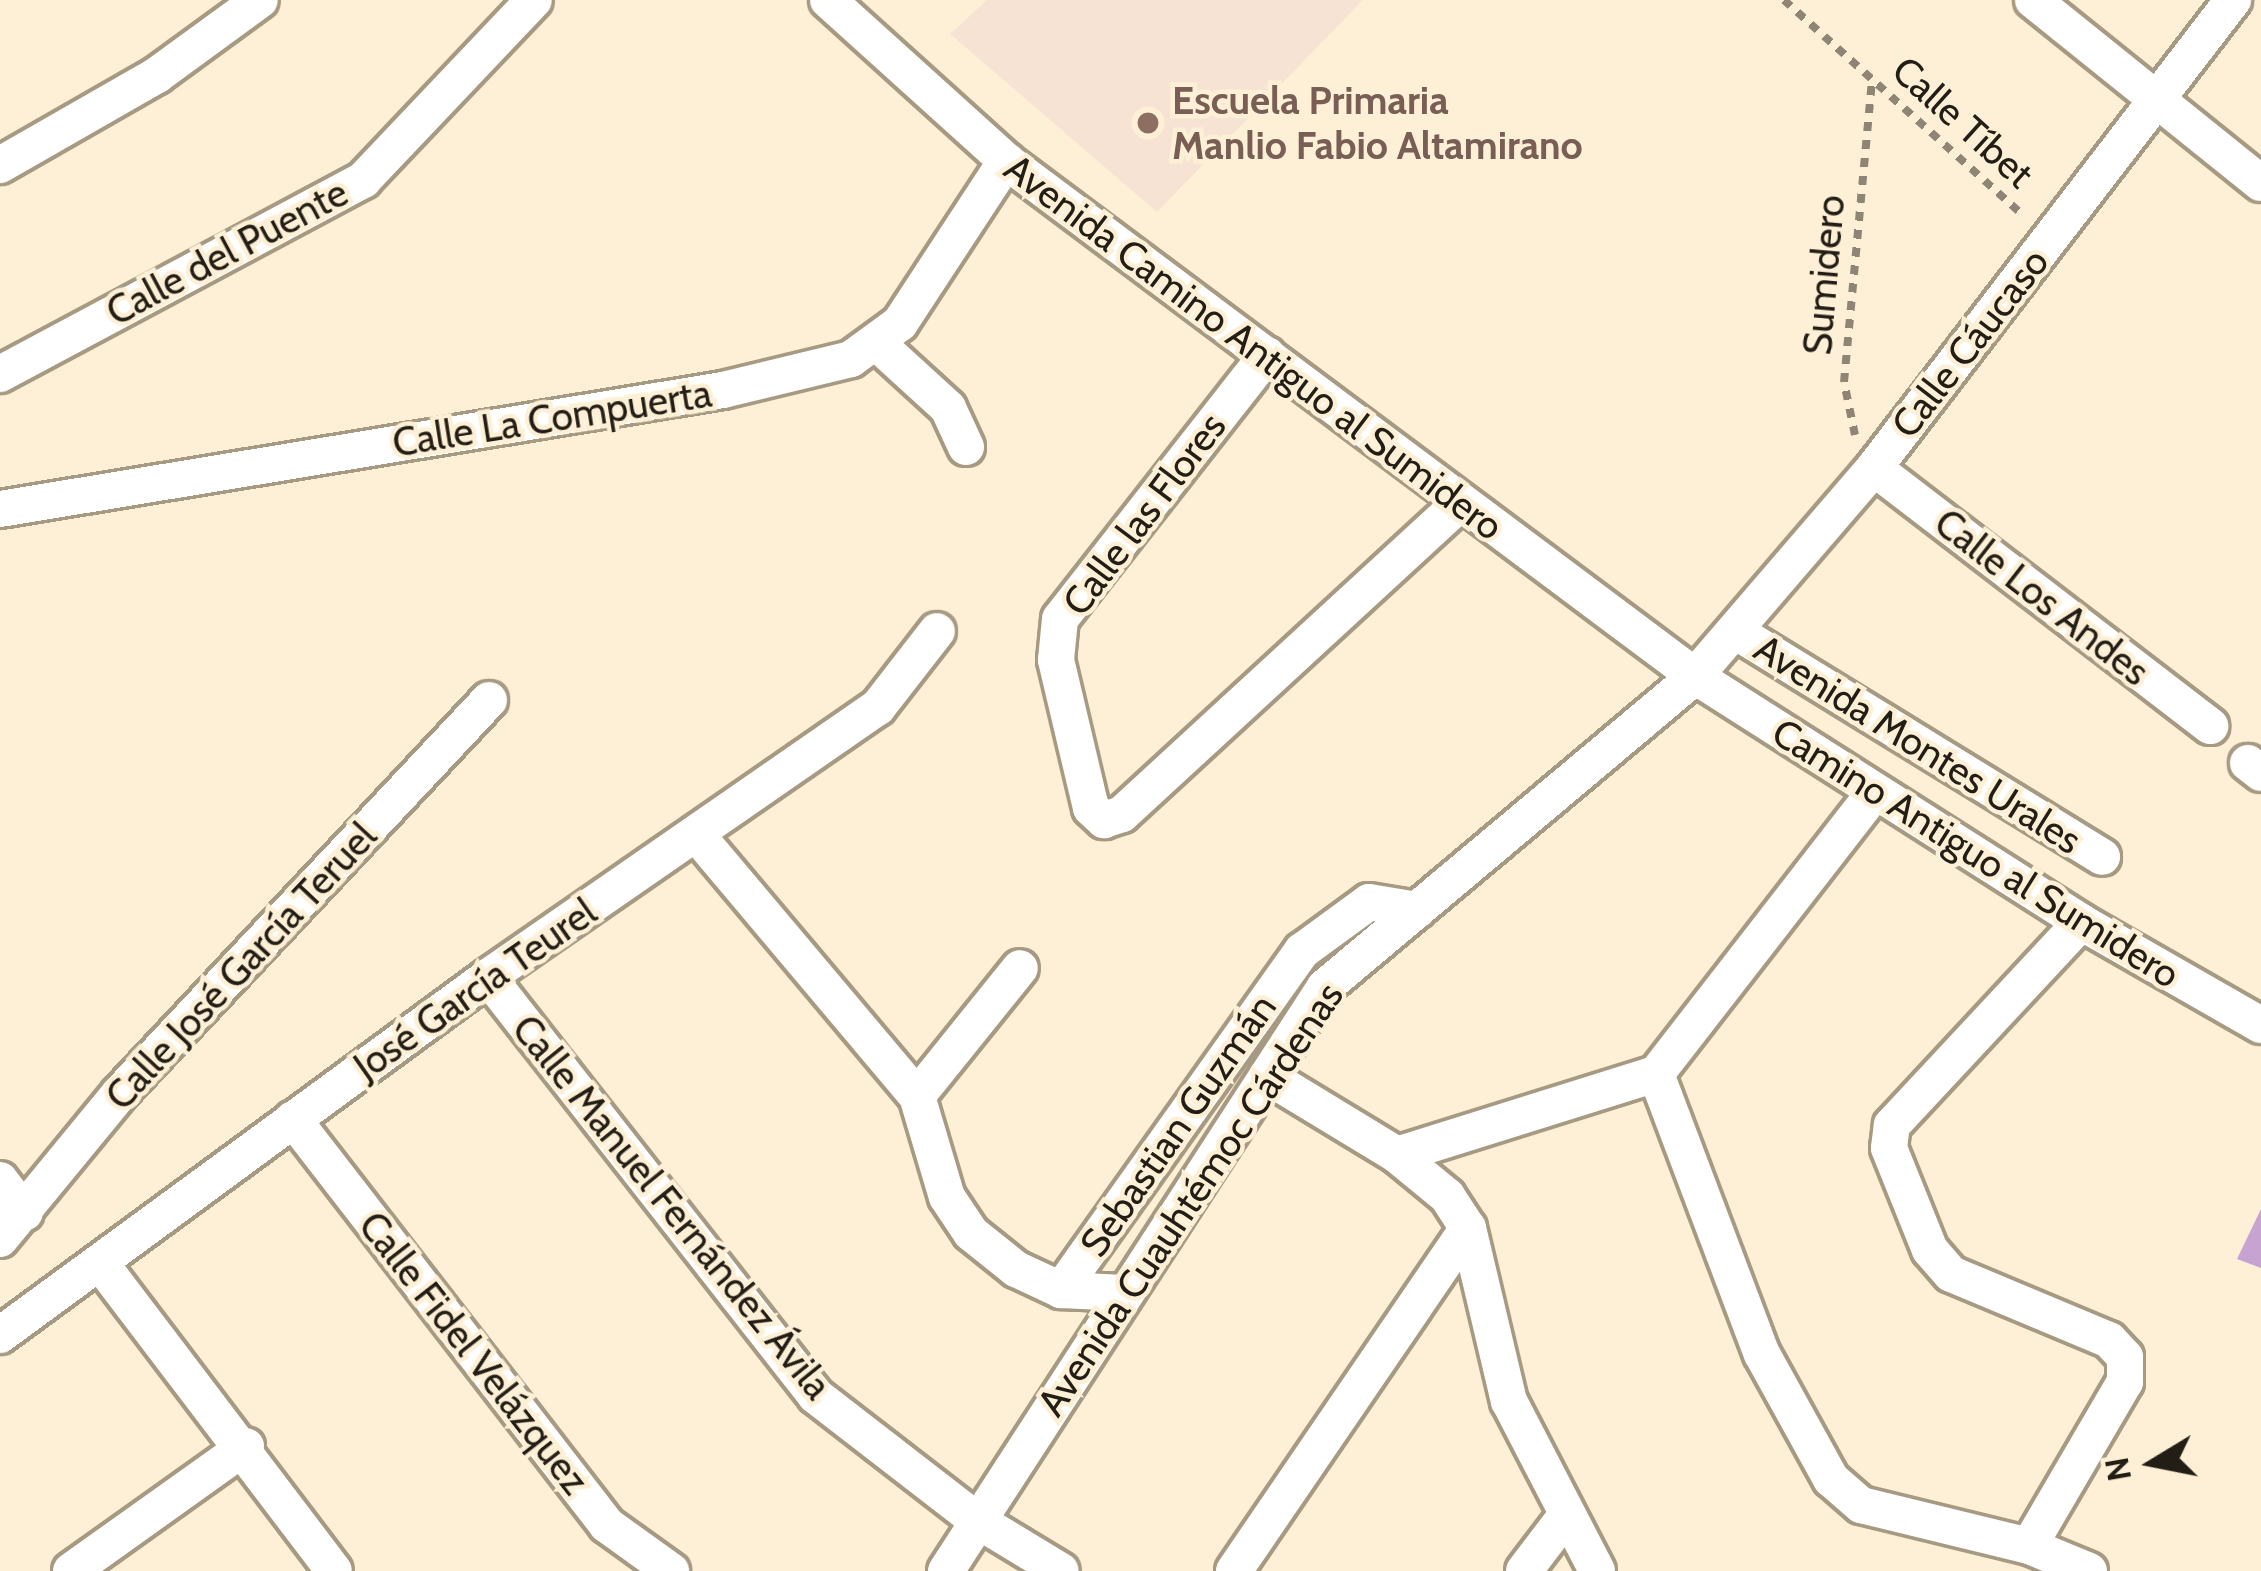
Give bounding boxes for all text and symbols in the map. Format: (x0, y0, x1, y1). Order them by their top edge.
street label: Calle Tíbet (1883, 47, 2043, 197)
place label: Escuela Primaria Manlio Fabio Altamirano (1172, 78, 1583, 169)
marker: Escuela Primaria Manlio Fabio Altamirano (1135, 110, 1161, 136)
street label: Avenida Camino Antiguo al Sumidero (996, 144, 1512, 550)
street label: Calle del Puente (98, 169, 356, 335)
street label: Sumidero (1794, 193, 1854, 357)
street label: Calle Cáucaso (1882, 239, 2058, 447)
street label: Calle La Compuerta (389, 370, 715, 466)
street label: Calle las Flores (1053, 404, 1235, 624)
street label: Calle Los Andes (1926, 499, 2158, 695)
street label: Avenida Montes Urales (1746, 624, 2090, 864)
street label: Camino Antiguo al Sumidero (1764, 708, 2188, 998)
street label: Calle José García Teruel (96, 813, 386, 1119)
street label: José García Teurel (345, 888, 605, 1090)
street label: Avenida Cuauhtémoc Cárdenas (1027, 973, 1353, 1425)
street label: Sebastian Guzmán (1070, 985, 1286, 1265)
street label: Calle Manuel Fernández Ávila (503, 1006, 841, 1408)
street label: Calle Fidel Velázquez (349, 1202, 599, 1504)
north arrow (2093, 1403, 2213, 1523)
text: N (2096, 1454, 2139, 1484)

